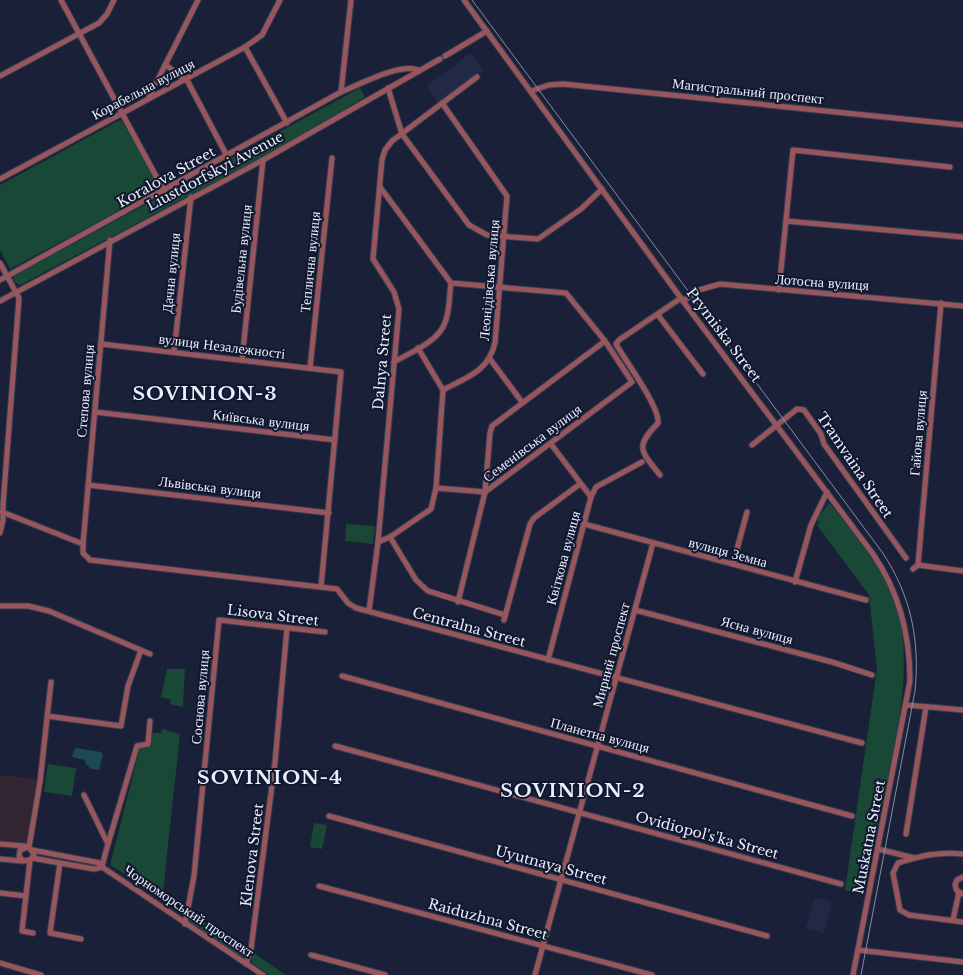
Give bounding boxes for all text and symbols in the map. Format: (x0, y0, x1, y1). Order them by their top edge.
street label: Корабельна вулиця (88, 54, 198, 124)
street label: Магистральний проспект (671, 74, 825, 108)
street label: Liustdorfskyi Avenue (143, 127, 287, 215)
street label: Koralova Street (114, 142, 219, 211)
street label: Будівельна вулиця (226, 203, 256, 314)
street label: Теплична вулиця (296, 210, 324, 314)
street label: Леонідівська вулиця (475, 218, 503, 341)
street label: Дачна вулиця (158, 231, 184, 314)
street label: Лотосна вулиця (774, 270, 870, 294)
street label: Prymiska Street (683, 284, 766, 386)
street label: Dalnya Street (369, 312, 395, 411)
street label: вулиця Незалежності (158, 329, 286, 363)
street label: Степова вулиця (72, 343, 98, 438)
district label: SOVINION-3 (132, 382, 278, 405)
street label: Гайова вулиця (905, 389, 931, 477)
street label: Семенівська вулиця (479, 400, 585, 486)
street label: Київська вулиця (211, 405, 311, 435)
street label: Tramvaina Street (813, 409, 897, 522)
street label: Львівська вулиця (158, 472, 263, 502)
street label: Квіткова вулиця (542, 508, 584, 607)
street label: вулиця Земна (687, 533, 770, 571)
street label: Lisova Street (226, 600, 321, 630)
street label: Мирний проспект (588, 601, 634, 709)
street label: Centralna Street (410, 603, 528, 651)
street label: Ясна вулиця (719, 612, 796, 648)
street label: Соснова вулиця (187, 648, 213, 745)
street label: Планетна вулиця (549, 713, 652, 757)
district label: SOVINION-4 (197, 766, 343, 789)
street label: Muskatna Street (849, 778, 889, 896)
district label: SOVINION-2 (500, 779, 646, 802)
street label: Klenova Street (237, 802, 267, 908)
street label: Ovidiopol's'ka Street (633, 807, 781, 863)
street label: Uyutnaya Street (493, 841, 610, 889)
street label: Чорноморський проспект (121, 861, 257, 961)
street label: Raiduzhna Street (426, 894, 551, 944)

